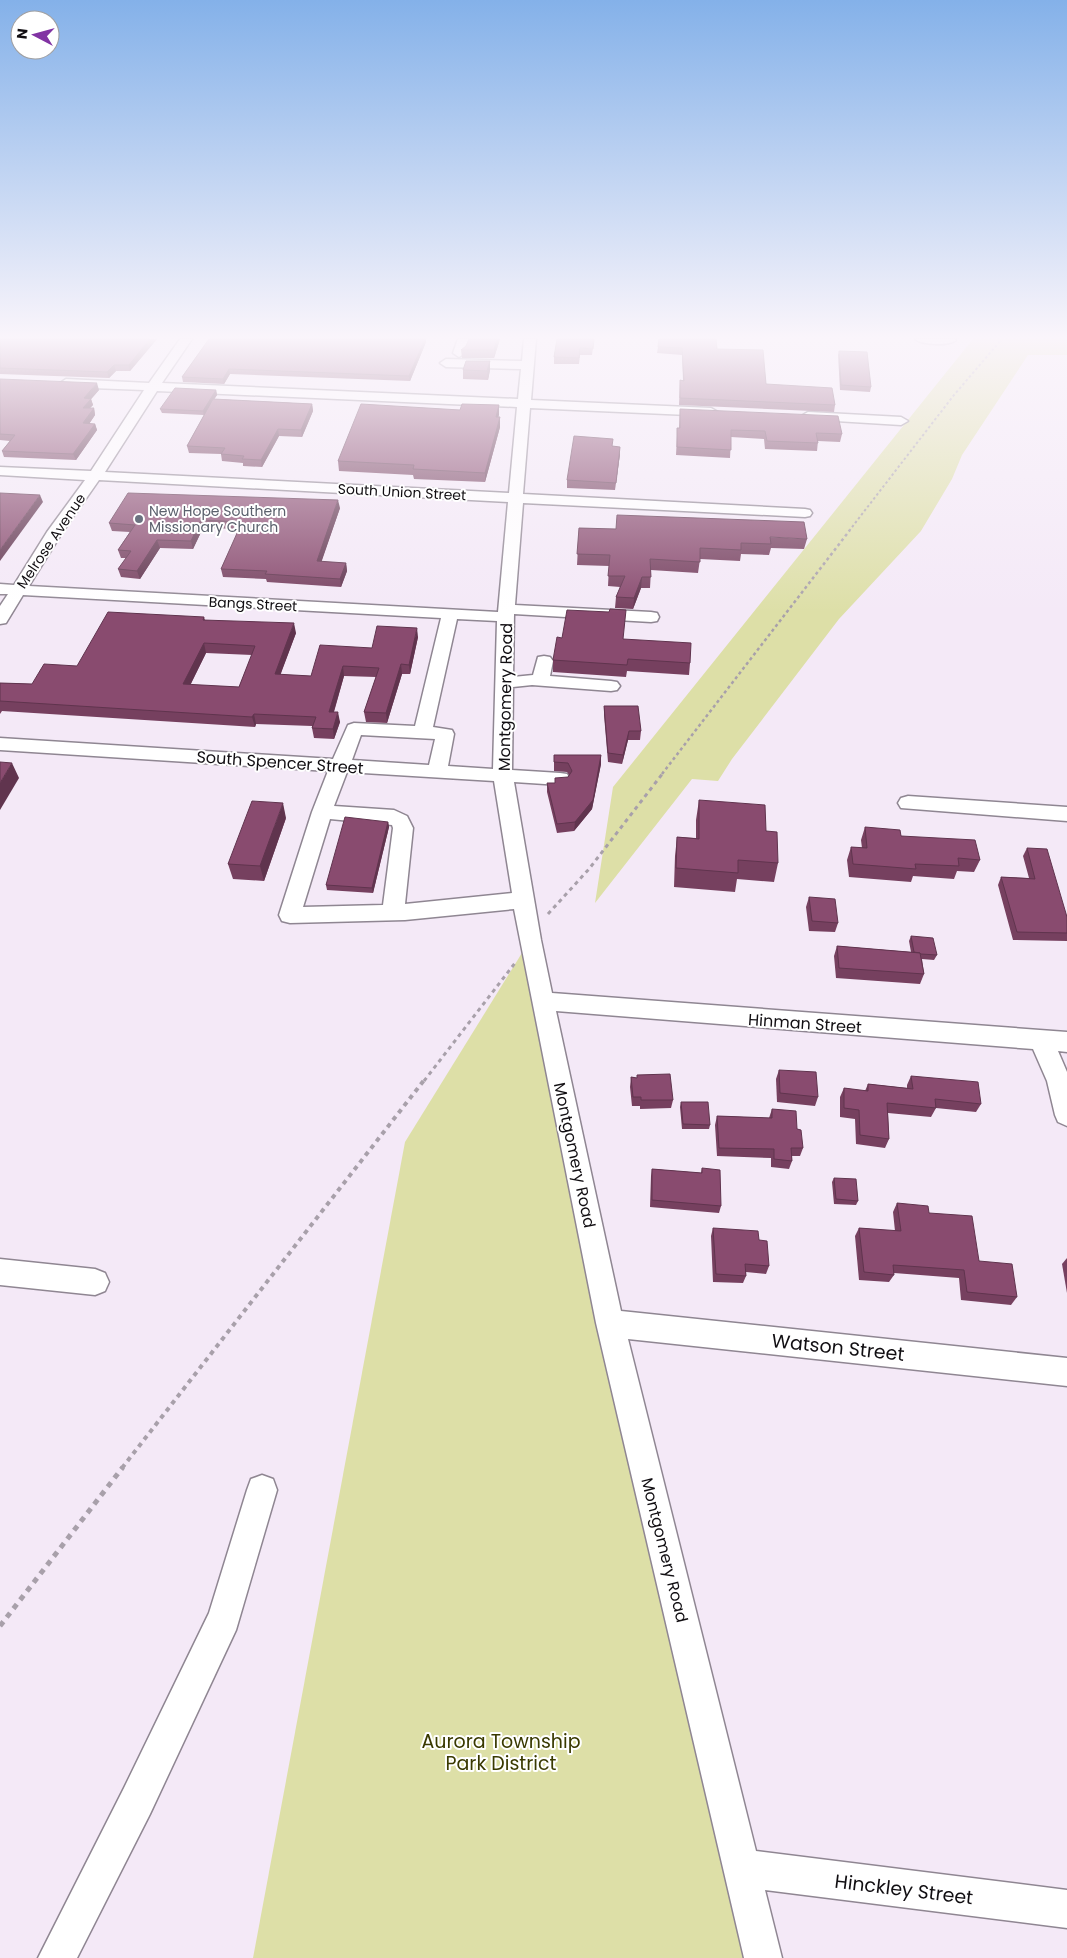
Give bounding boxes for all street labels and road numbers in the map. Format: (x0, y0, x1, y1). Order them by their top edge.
street label: South Union Street (337, 479, 467, 505)
street label: Melrose Avenue (12, 489, 90, 592)
street label: Bangs Street (208, 592, 298, 616)
street label: Montgomery Road (493, 623, 518, 771)
street label: South Spencer Street (196, 745, 364, 780)
street label: Hinman Street (747, 1008, 863, 1039)
street label: Montgomery Road (548, 1080, 601, 1230)
street label: Watson Street (770, 1327, 906, 1368)
street label: Montgomery Road (635, 1475, 694, 1625)
street label: Hinckley Street (833, 1868, 975, 1911)

